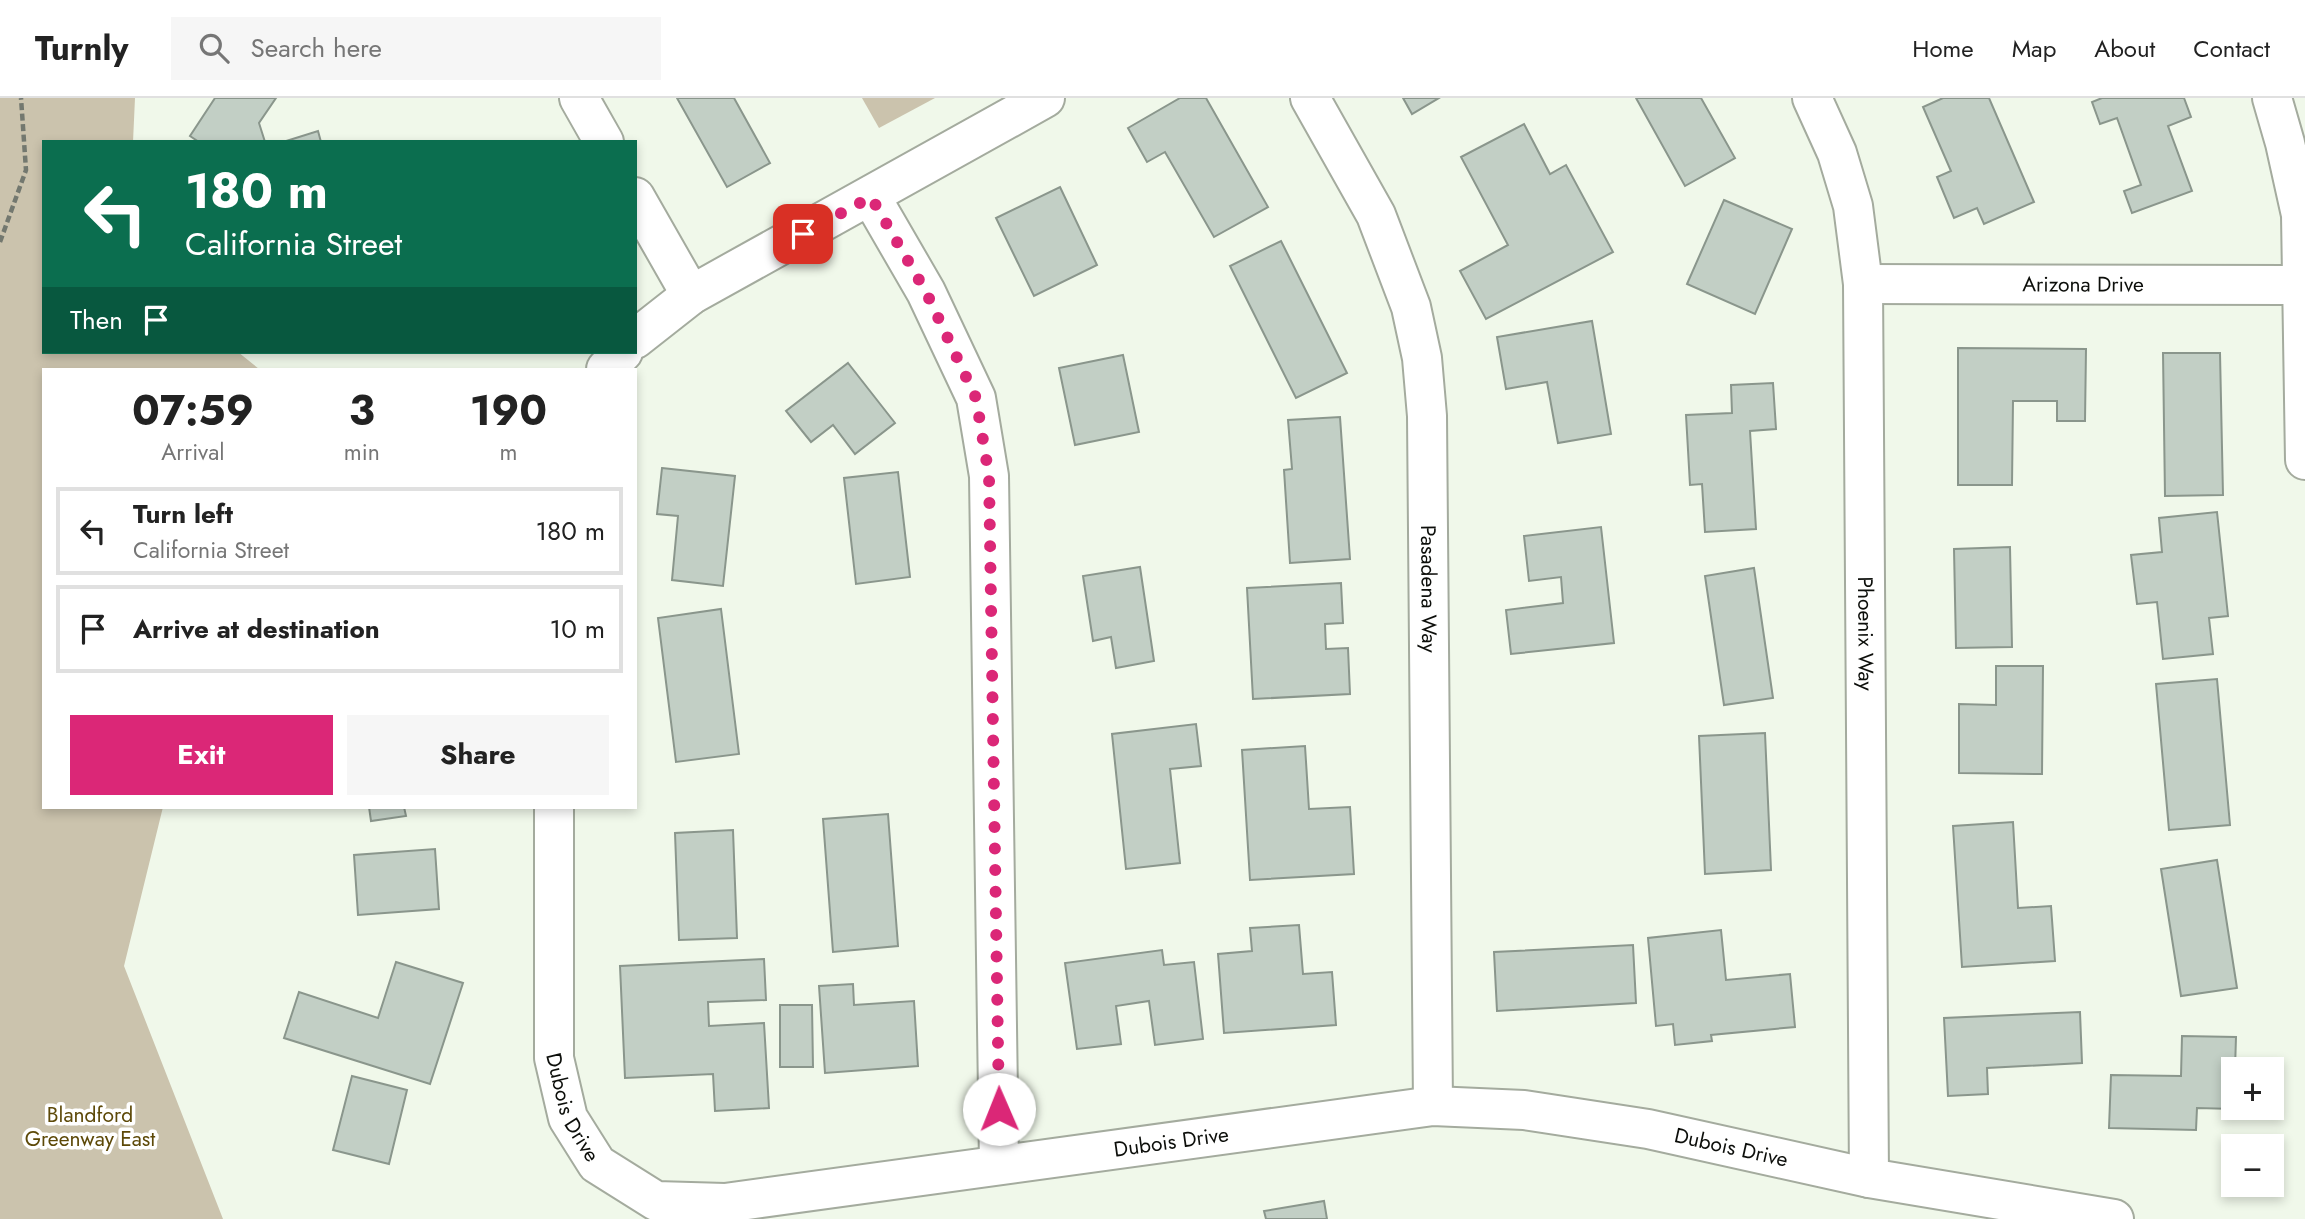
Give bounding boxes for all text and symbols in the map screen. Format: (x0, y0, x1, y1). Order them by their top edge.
search box (171, 17, 661, 80)
text: Turnly (35, 25, 129, 72)
icon: search (195, 29, 233, 67)
text: Search here (251, 29, 382, 67)
text: Home (1912, 31, 1974, 66)
text: Map (2012, 31, 2056, 66)
text: About (2094, 31, 2155, 66)
text: Contact (2193, 31, 2270, 66)
text: 180 m (185, 156, 328, 226)
icon: left (70, 168, 161, 259)
pin (773, 204, 833, 264)
icon: arrive (784, 215, 822, 253)
text: California Street (185, 221, 402, 267)
street label: Arizona Drive (2022, 269, 2144, 300)
text: Then (70, 301, 123, 339)
icon: arrive (137, 301, 175, 339)
text: 07:59 (132, 380, 254, 441)
text: 3 (349, 380, 375, 441)
text: 190 (470, 380, 547, 441)
text: Arrival (161, 435, 225, 469)
text: min (344, 435, 380, 469)
text: m (499, 435, 517, 469)
text: Turn left (133, 495, 233, 533)
icon: left (74, 512, 112, 550)
text: 180 m (535, 512, 605, 550)
street label: Pasadena Way (1413, 525, 1444, 654)
text: California Street (133, 533, 289, 567)
street label: Phoenix Way (1850, 576, 1881, 692)
icon: arrive (74, 610, 112, 648)
text: Arrive at destination (133, 610, 380, 648)
text: 10 m (550, 610, 605, 648)
button: Exit (70, 715, 333, 795)
button: Share (347, 715, 609, 795)
street label: Dubois Drive (538, 1050, 607, 1168)
map controls (2221, 1057, 2284, 1197)
button: + (2221, 1057, 2284, 1120)
position arrow (962, 1072, 1036, 1146)
park label: Blandford Greenway East (25, 1100, 155, 1154)
street label: Dubois Drive (1112, 1119, 1231, 1165)
street label: Dubois Drive (1671, 1120, 1791, 1175)
button: − (2221, 1134, 2284, 1197)

